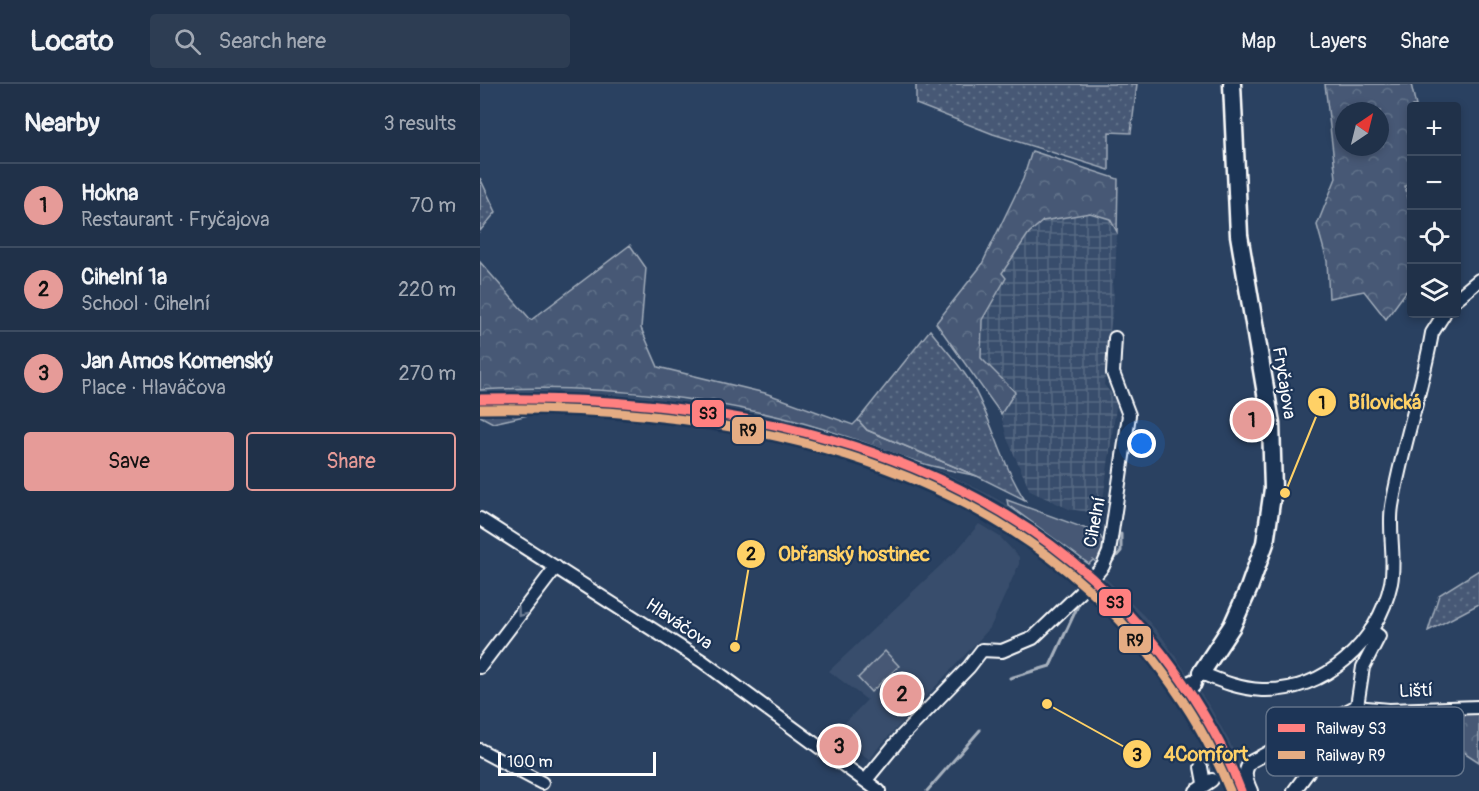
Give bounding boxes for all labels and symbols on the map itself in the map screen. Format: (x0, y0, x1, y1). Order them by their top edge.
north arrow (1335, 102, 1389, 156)
street label: Fryčajova (1267, 345, 1301, 421)
callout: Bílovická (1307, 383, 1434, 421)
text: Bílovická (1349, 390, 1421, 415)
text: 1 (1318, 392, 1326, 415)
pin: 1 (1232, 398, 1272, 442)
line badge: S3 (691, 399, 725, 428)
text: S3 (699, 404, 717, 424)
line badge: R9 (731, 416, 765, 445)
text: R9 (739, 421, 757, 441)
your location (1127, 429, 1156, 458)
street label: Cihelní (1079, 495, 1111, 549)
callout: Obřanský hostinec (736, 535, 942, 573)
text: Obřanský hostinec (778, 542, 930, 567)
text: 2 (746, 543, 756, 566)
line badge: S3 (1098, 588, 1132, 617)
street label: Hlaváčova (641, 593, 717, 655)
text: S3 (1106, 593, 1124, 613)
one-way arrow (517, 607, 528, 618)
line badge: R9 (1118, 625, 1152, 654)
text: R9 (1126, 631, 1144, 651)
pin: 2 (882, 672, 922, 716)
street label: Liští (1399, 679, 1433, 703)
legend (1266, 707, 1464, 776)
text: Railway S3 (1316, 719, 1386, 739)
pin: 3 (820, 724, 858, 768)
callout: 4Comfort (1122, 735, 1260, 773)
text: 4Comfort (1164, 742, 1249, 767)
text: 3 (1132, 744, 1142, 767)
text: Railway R9 (1316, 746, 1385, 766)
scale bar (498, 749, 656, 776)

